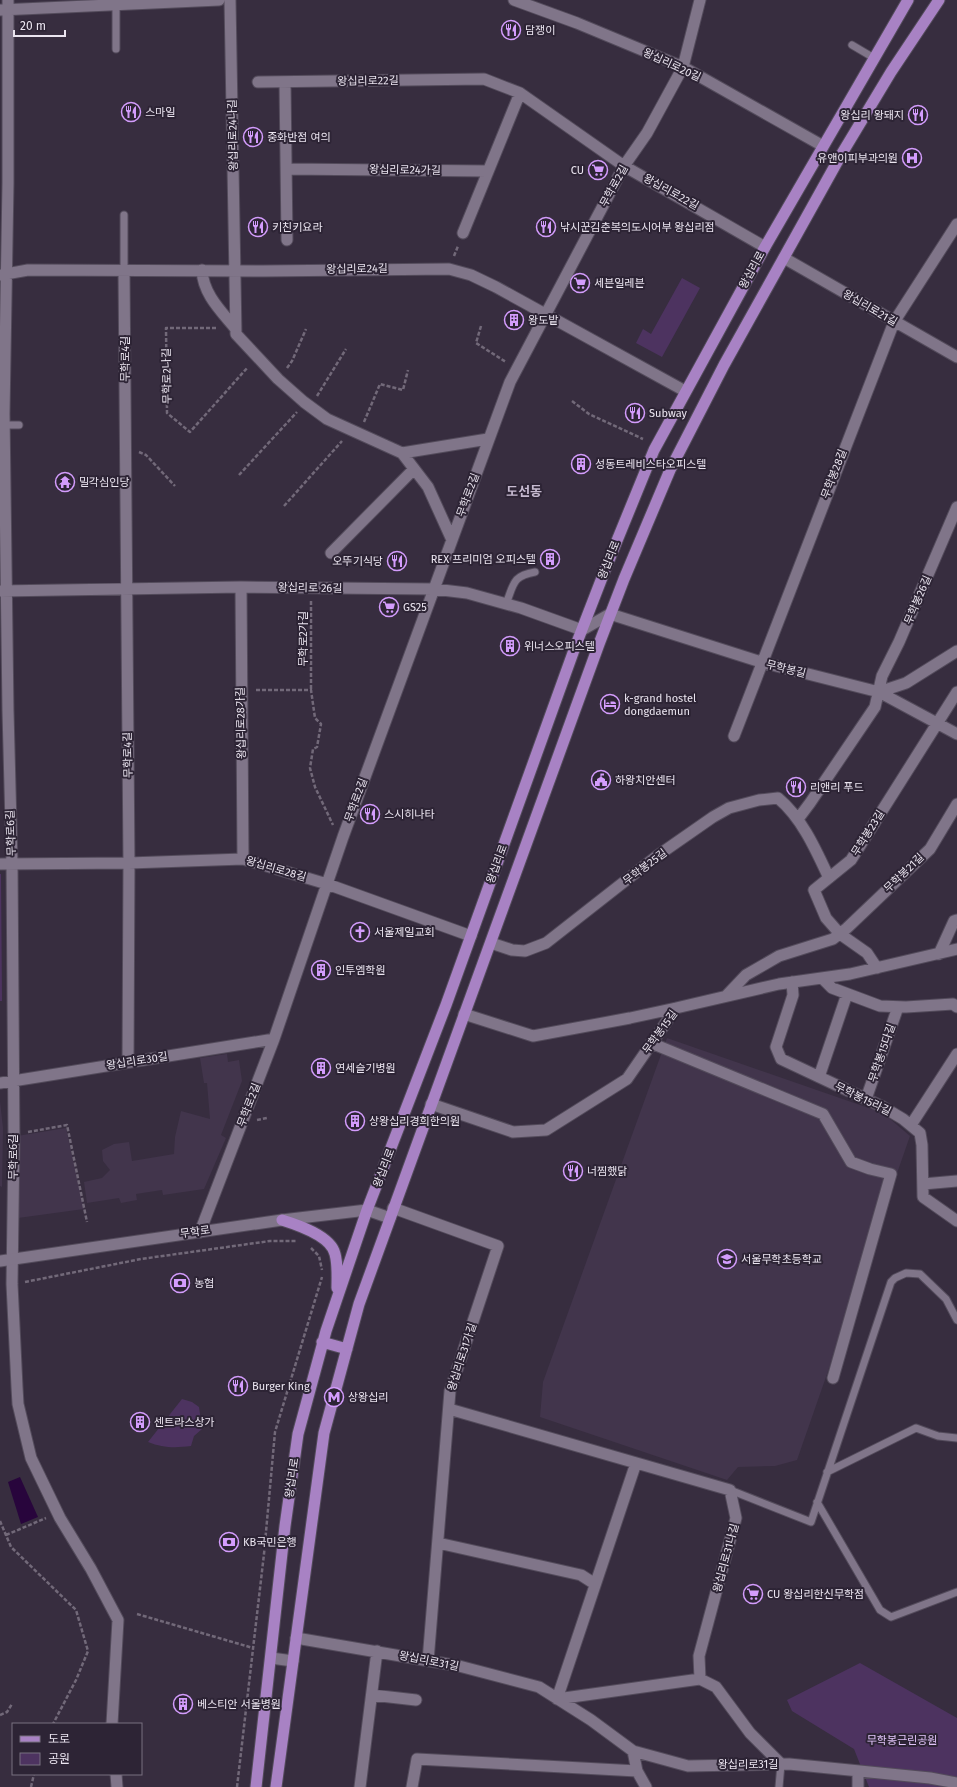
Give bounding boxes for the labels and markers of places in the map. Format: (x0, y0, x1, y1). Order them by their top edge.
restaurant icon: 담쟁이 (500, 19, 522, 41)
place label: 담쟁이 (525, 24, 555, 37)
restaurant icon: 스마일 (120, 101, 142, 123)
restaurant icon: 왕십리 왕돼지 (907, 104, 929, 126)
place label: 스마일 (145, 106, 175, 119)
place label: 왕십리 왕돼지 (840, 109, 904, 122)
restaurant icon: 중화반점 여의 (242, 126, 264, 148)
place label: 중화반점 여의 (267, 131, 331, 144)
hospital icon: 유앤이피부과의원 (901, 147, 923, 169)
place label: 유앤이피부과의원 (817, 152, 898, 165)
supermarket icon: CU (587, 159, 609, 181)
place label: CU (571, 164, 584, 177)
restaurant icon: 키친키요라 (247, 216, 269, 238)
restaurant icon: 낚시꾼김춘복의도시어부 왕십리점 (535, 216, 557, 238)
place label: 키친키요라 (272, 221, 323, 234)
place label: 낚시꾼김춘복의도시어부 왕십리점 (560, 221, 715, 234)
supermarket icon: 세븐일레븐 (569, 272, 591, 294)
place label: 세븐일레븐 (594, 277, 645, 290)
building icon: 왕도밭 (503, 309, 525, 331)
place label: 왕도밭 (528, 314, 558, 327)
restaurant icon: Subway (624, 402, 646, 424)
place label: Subway (649, 407, 688, 420)
building icon: 성동트레비스타오피스텔 (570, 453, 592, 475)
place label: 성동트레비스타오피스텔 (595, 458, 706, 471)
temple icon: 밀각심인당 (54, 471, 76, 493)
place label: 밀각심인당 (79, 476, 130, 489)
building icon: REX 프리미엄 오피스텔 (539, 548, 561, 570)
restaurant icon: 오뚜기식당 (386, 550, 408, 572)
place label: REX 프리미엄 오피스텔 (431, 553, 536, 566)
place label: 오뚜기식당 (332, 555, 383, 568)
supermarket icon: GS25 (378, 596, 400, 618)
place label: GS25 (403, 601, 427, 614)
building icon: 위너스오피스텔 (499, 635, 521, 657)
place label: 위너스오피스텔 (524, 640, 595, 653)
place label: k-grand hostel dongdaemun (624, 692, 696, 718)
hotel icon: k-grand hostel dongdaemun (599, 693, 621, 715)
public building icon: 하왕치안센터 (590, 769, 612, 791)
place label: 하왕치안센터 (615, 774, 676, 787)
restaurant icon: 리앤리 푸드 (785, 776, 807, 798)
place label: 리앤리 푸드 (810, 781, 864, 794)
restaurant icon: 스시히나타 (359, 803, 381, 825)
place label: 스시히나타 (384, 808, 435, 821)
church icon: 서울제일교회 (349, 921, 371, 943)
place label: 서울제일교회 (374, 926, 435, 939)
building icon: 인투엠학원 (310, 959, 332, 981)
place label: 인투엠학원 (335, 964, 386, 977)
building icon: 연세슬기병원 (310, 1057, 332, 1079)
place label: 연세슬기병원 (335, 1062, 396, 1075)
building icon: 상왕십리경희한의원 (344, 1110, 366, 1132)
place label: 상왕십리경희한의원 (369, 1115, 460, 1128)
restaurant icon: 너찜했닭 (562, 1160, 584, 1182)
place label: 너찜했닭 (587, 1165, 627, 1178)
school or university icon: 서울무학초등학교 (716, 1248, 738, 1270)
place label: 서울무학초등학교 (741, 1253, 822, 1266)
bank icon: 농협 (169, 1272, 191, 1294)
place label: 농협 (194, 1277, 214, 1290)
restaurant icon: Burger King (227, 1375, 249, 1397)
place label: Burger King (252, 1380, 310, 1393)
metro station icon: 상왕십리 (323, 1386, 345, 1408)
place label: 상왕십리 (348, 1391, 388, 1404)
building icon: 센트라스상가 (129, 1411, 151, 1433)
place label: 센트라스상가 (154, 1416, 215, 1429)
bank icon: KB국민은행 (218, 1531, 240, 1553)
place label: KB국민은행 (243, 1536, 297, 1549)
supermarket icon: CU 왕십리한신무학점 (742, 1583, 764, 1605)
place label: CU 왕십리한신무학점 (767, 1588, 864, 1601)
building icon: 베스티안 서울병원 (172, 1693, 194, 1715)
place label: 베스티안 서울병원 (197, 1698, 281, 1711)

